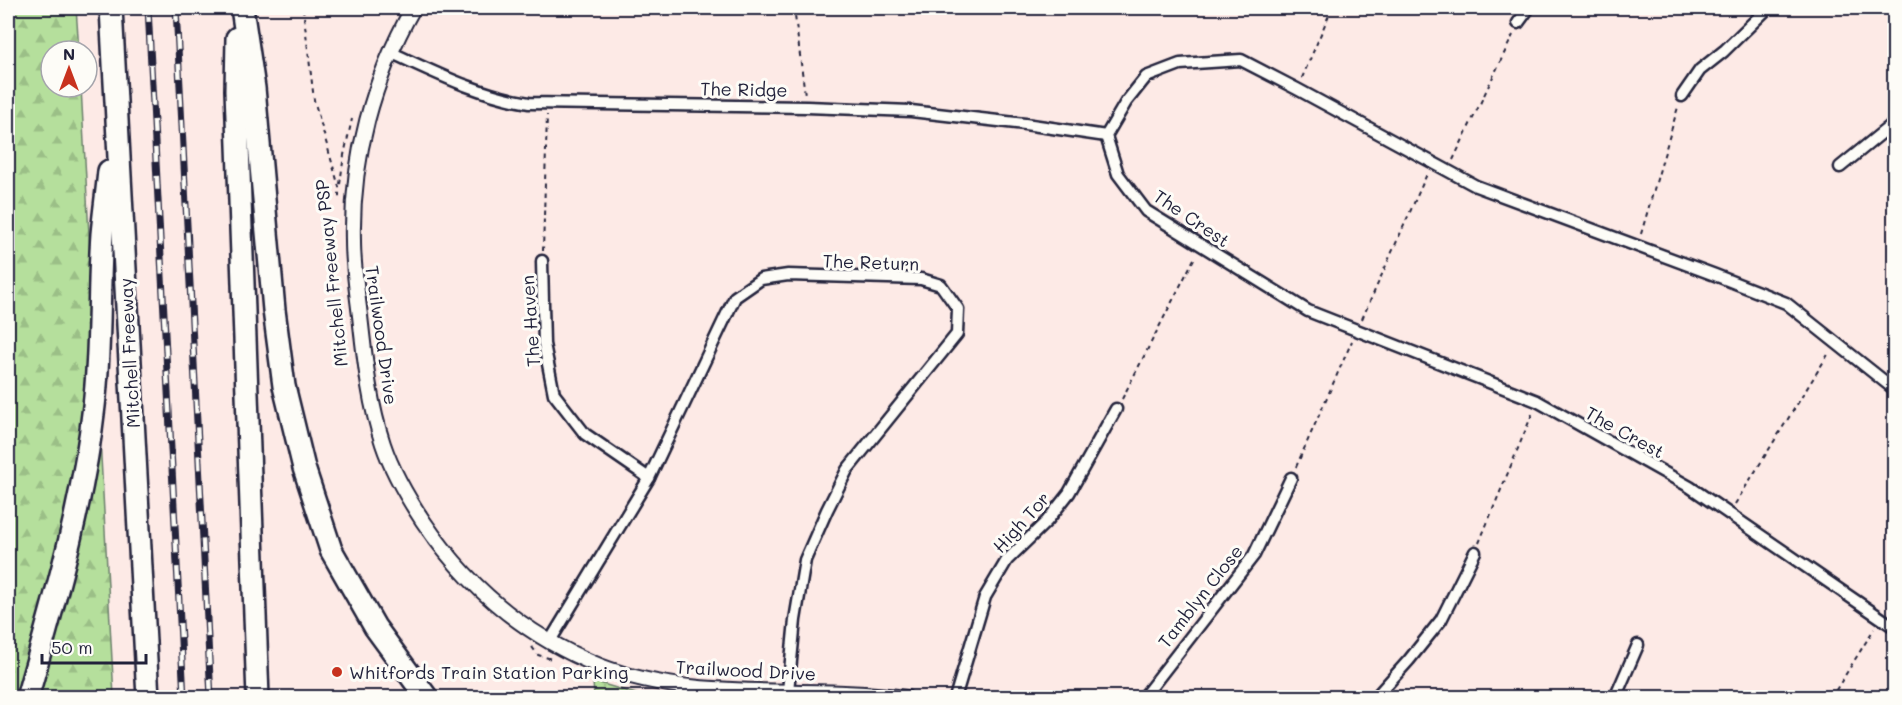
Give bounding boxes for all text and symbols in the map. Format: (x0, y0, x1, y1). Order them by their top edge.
north arrow (39, 39, 99, 99)
text: N (63, 43, 75, 64)
street label: The Ridge (700, 76, 788, 102)
street label: Mitchell Freeway PSP (309, 178, 353, 368)
street label: The Crest (1149, 184, 1235, 252)
street label: The Return (822, 248, 920, 276)
street label: Trailwood Drive (360, 264, 404, 406)
street label: The Haven (515, 274, 545, 368)
street label: Mitchell Freeway (113, 277, 145, 429)
street label: The Crest (1581, 400, 1669, 464)
street label: High Tor (987, 486, 1055, 558)
street label: Tamblyn Close (1152, 540, 1248, 652)
scale bar (42, 627, 146, 665)
text: 50 m (51, 635, 93, 659)
street label: Trailwood Drive (675, 654, 817, 686)
place label: Whitfords Train Station Parking (349, 660, 628, 684)
marker: Whitfords Train Station Parking (330, 665, 344, 679)

